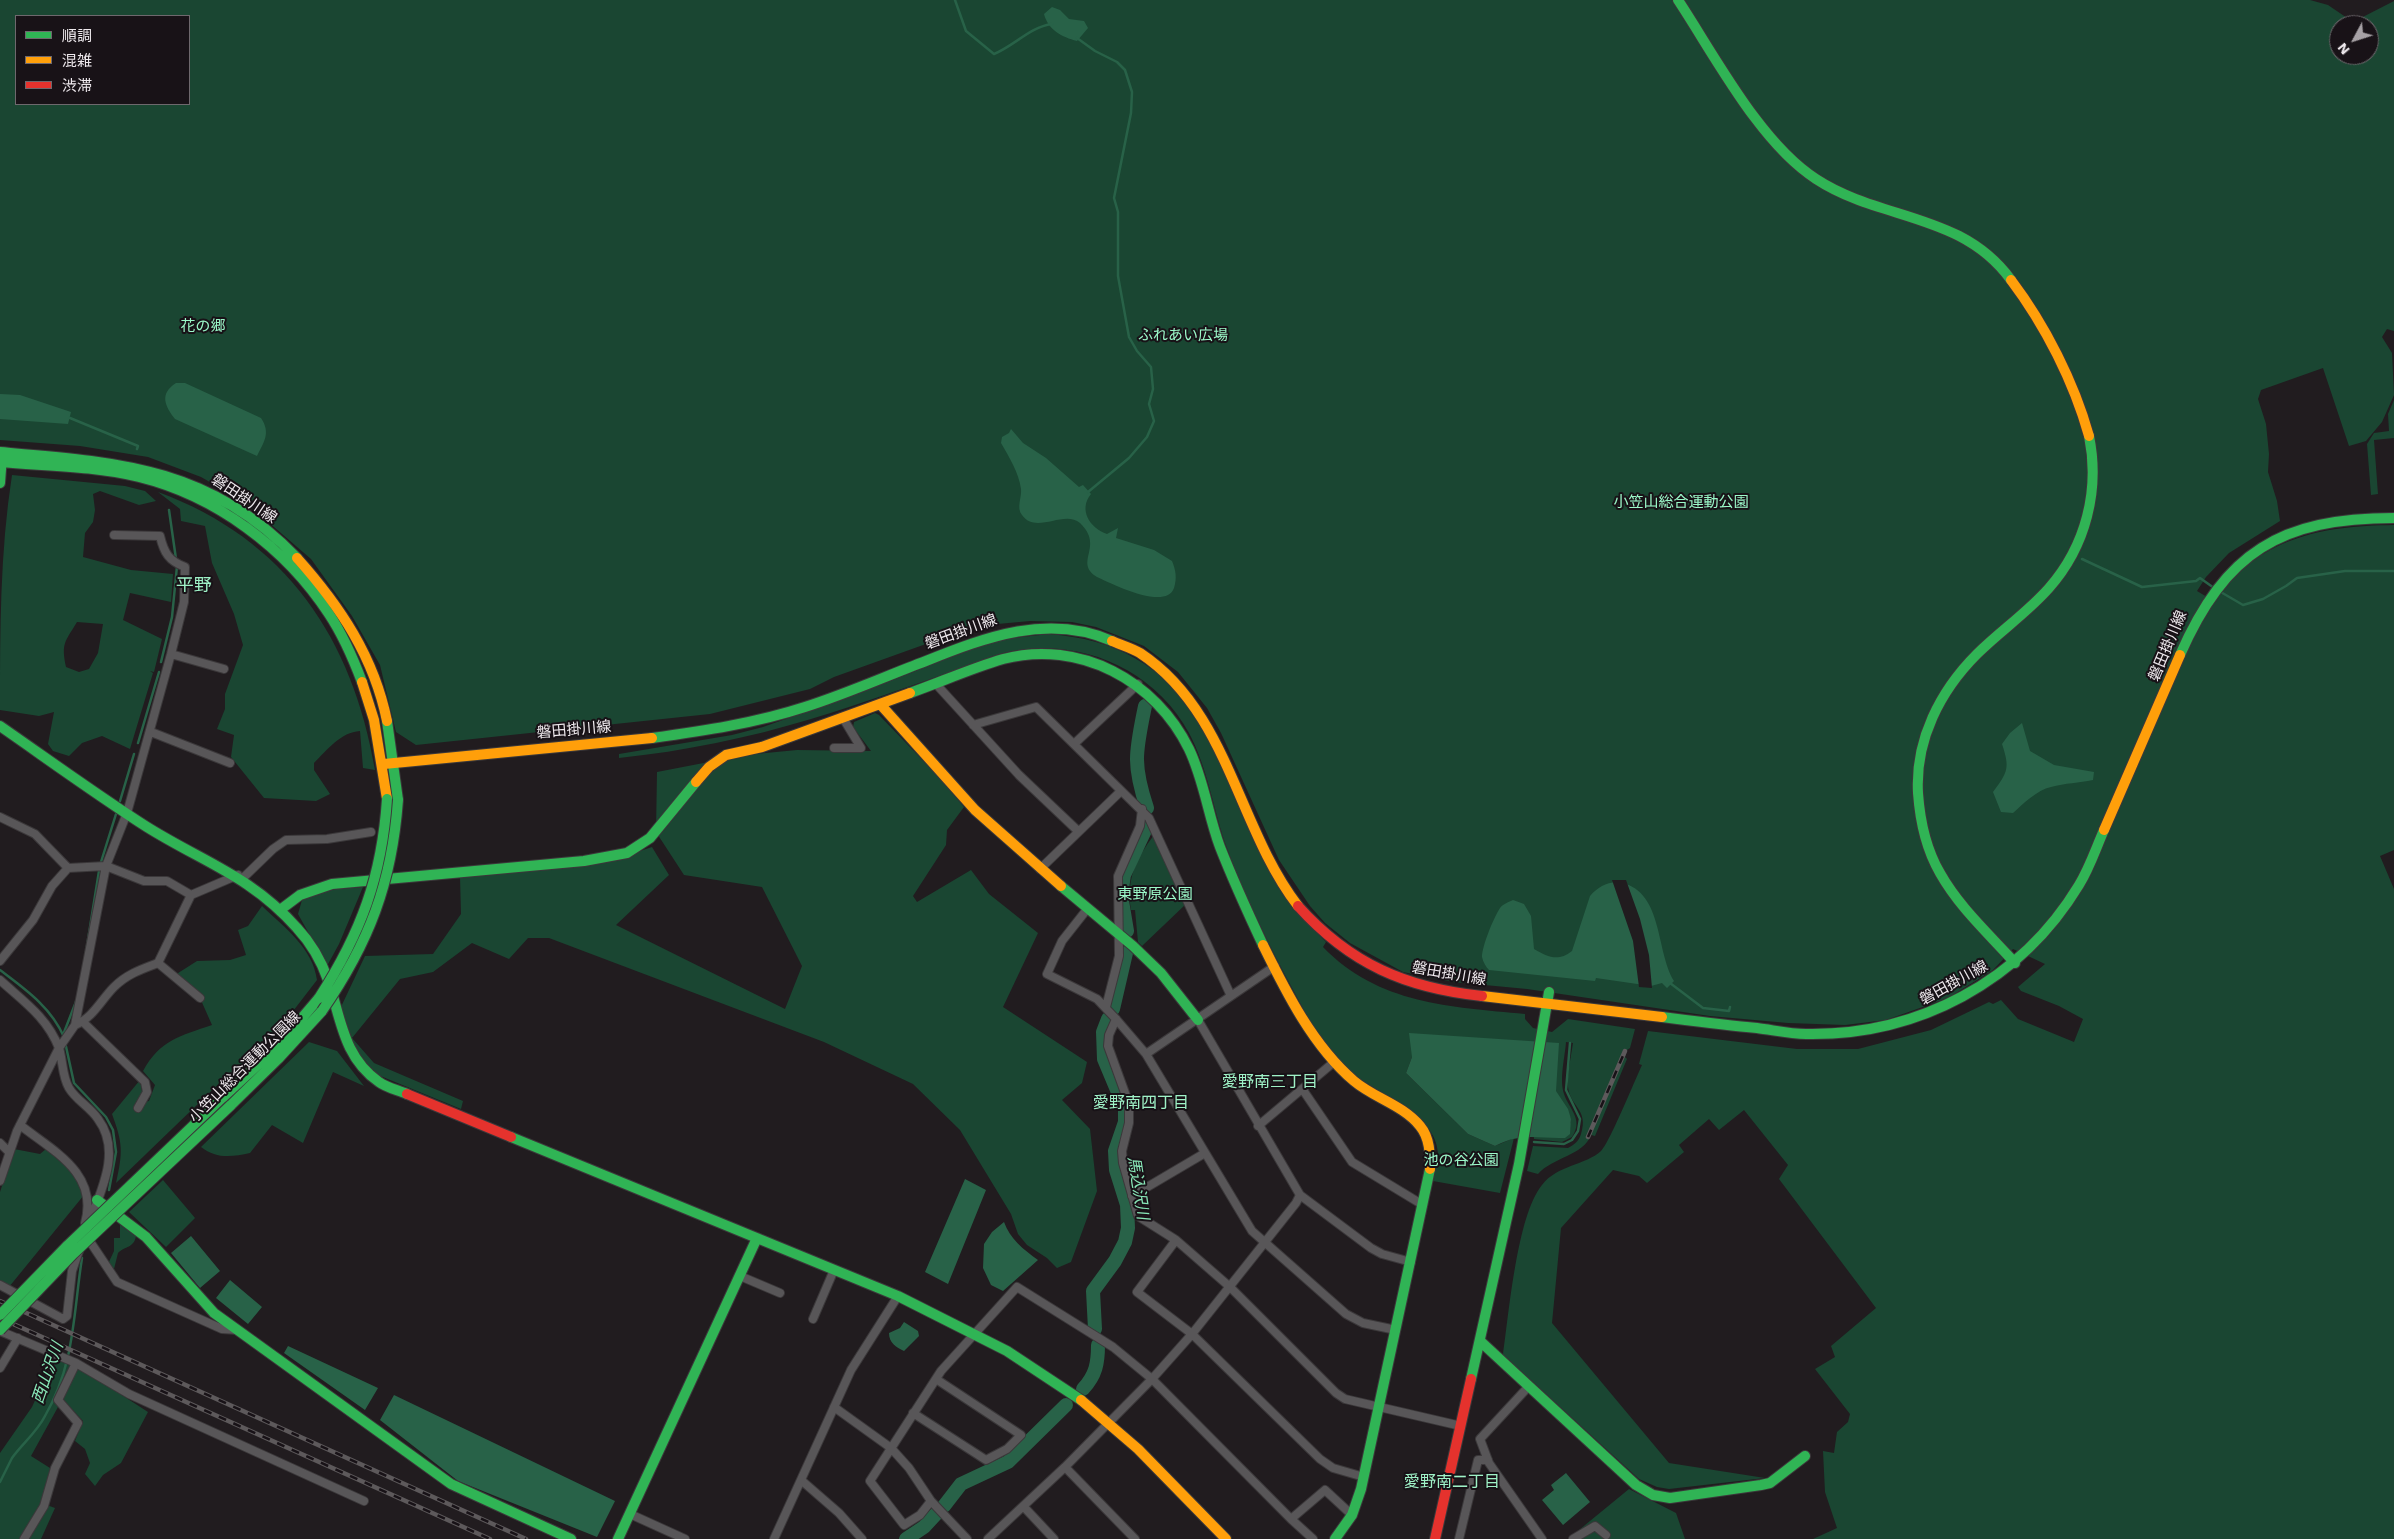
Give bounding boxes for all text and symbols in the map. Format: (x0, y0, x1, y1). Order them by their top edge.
legend (15, 15, 190, 105)
north arrow (2329, 15, 2379, 65)
text: 順調 (62, 27, 92, 45)
text: N (2334, 40, 2353, 58)
text: 混雑 (62, 52, 92, 70)
text: 渋滞 (62, 77, 92, 95)
park label: 花の郷 (181, 318, 225, 336)
park label: ふれあい広場 (1138, 327, 1228, 345)
street label: 磐田掛川線 (208, 471, 280, 527)
park label: 小笠山総合運動公園 (1614, 494, 1748, 512)
district label: 平野 (176, 575, 212, 597)
street label: 磐田掛川線 (2145, 608, 2191, 684)
street label: 磐田掛川線 (923, 611, 999, 653)
street label: 磐田掛川線 (536, 718, 612, 742)
park label: 東野原公園 (1118, 886, 1192, 904)
street label: 磐田掛川線 (1917, 957, 1991, 1009)
street label: 磐田掛川線 (1411, 959, 1487, 989)
street label: 小笠山総合運動公園線 (186, 1008, 304, 1126)
district label: 愛野南三丁目 (1222, 1072, 1318, 1092)
district label: 愛野南四丁目 (1093, 1093, 1189, 1113)
park label: 池の谷公園 (1424, 1152, 1498, 1170)
water label: 馬込沢川 (1124, 1155, 1152, 1221)
water label: 西山沢川 (29, 1340, 67, 1406)
district label: 愛野南二丁目 (1404, 1472, 1500, 1492)

